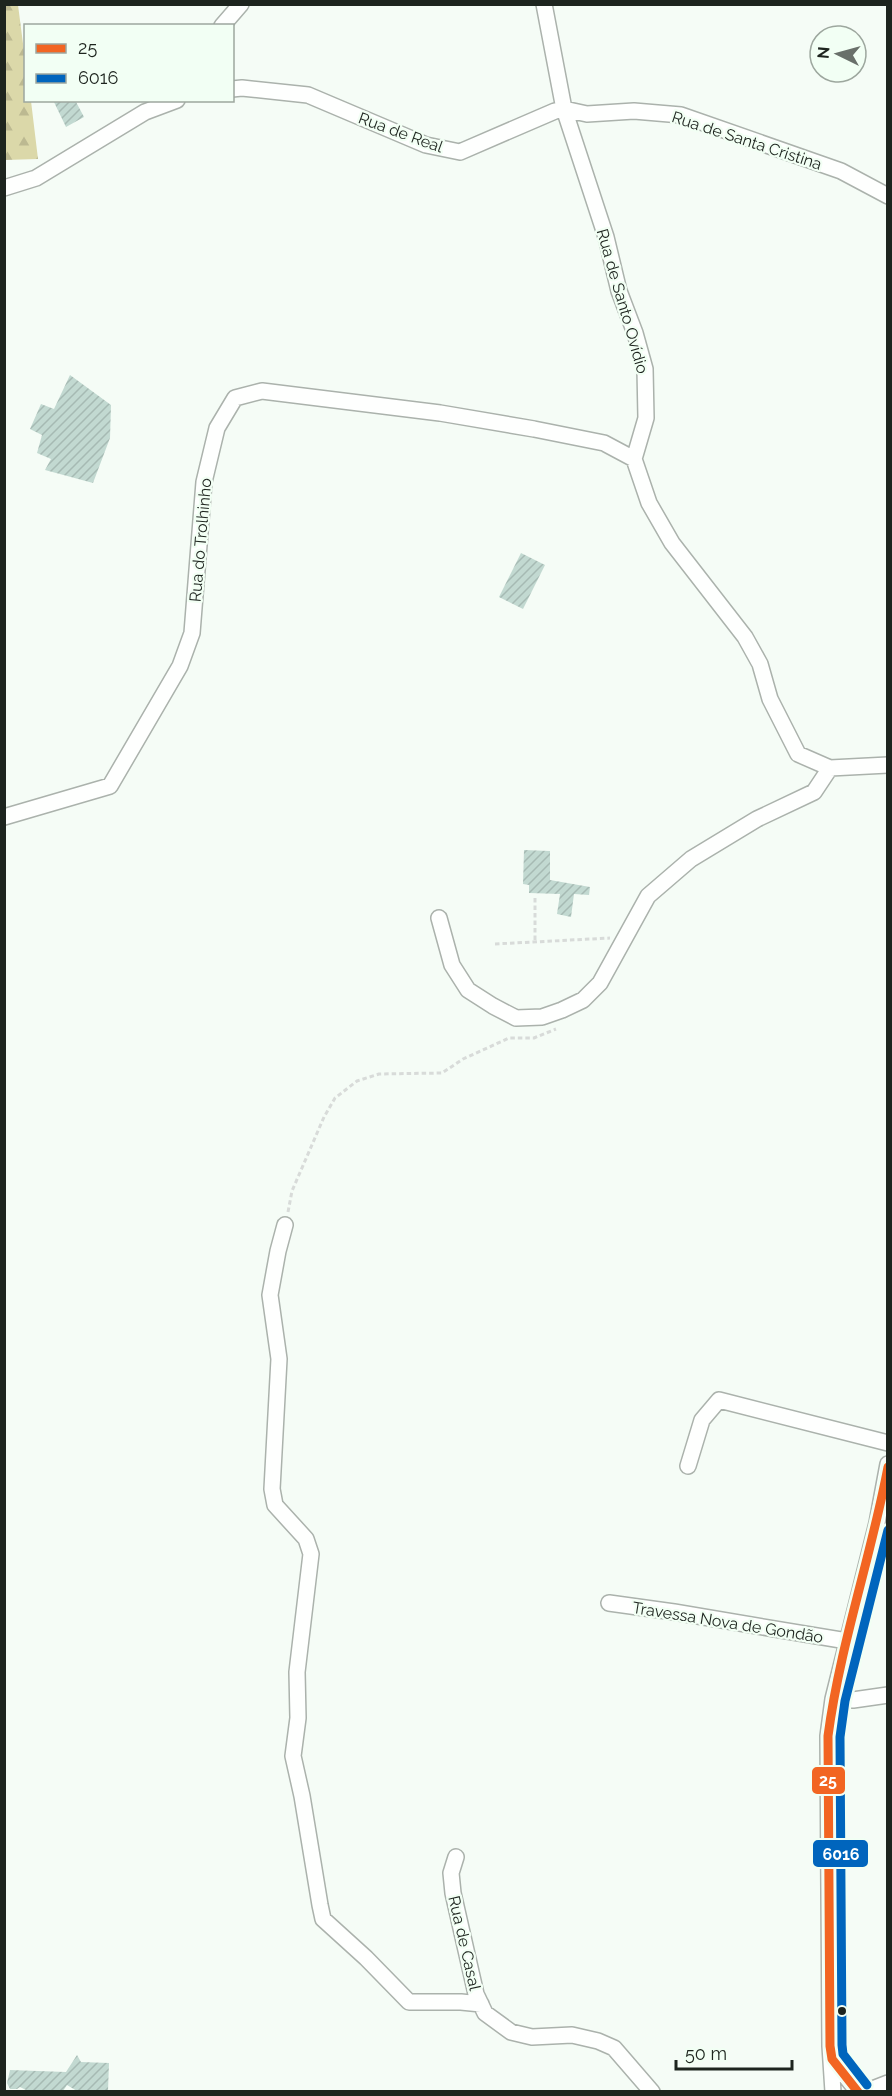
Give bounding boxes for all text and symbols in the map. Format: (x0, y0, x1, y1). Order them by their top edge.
legend (24, 24, 234, 102)
north arrow (808, 24, 868, 84)
text: 25 (78, 37, 97, 58)
text: N (814, 46, 834, 60)
text: 6016 (78, 67, 119, 88)
street label: Rua de Santa Cristina (669, 107, 824, 174)
street label: Rua de Real (356, 108, 446, 157)
street label: Rua de Santo Ovídio (593, 227, 652, 376)
street label: Rua do Trolhinho (186, 477, 215, 603)
street label: Travessa Nova de Gondão (631, 1598, 825, 1647)
line badge: 25 (811, 1766, 846, 1795)
text: 25 (819, 1771, 837, 1790)
line badge: 6016 (812, 1839, 869, 1868)
text: 6016 (822, 1845, 860, 1864)
street label: Rua de Casal (444, 1894, 485, 1993)
unlabelled marker (836, 2005, 848, 2017)
scale bar (676, 2033, 792, 2071)
text: 50 m (685, 2043, 727, 2064)

